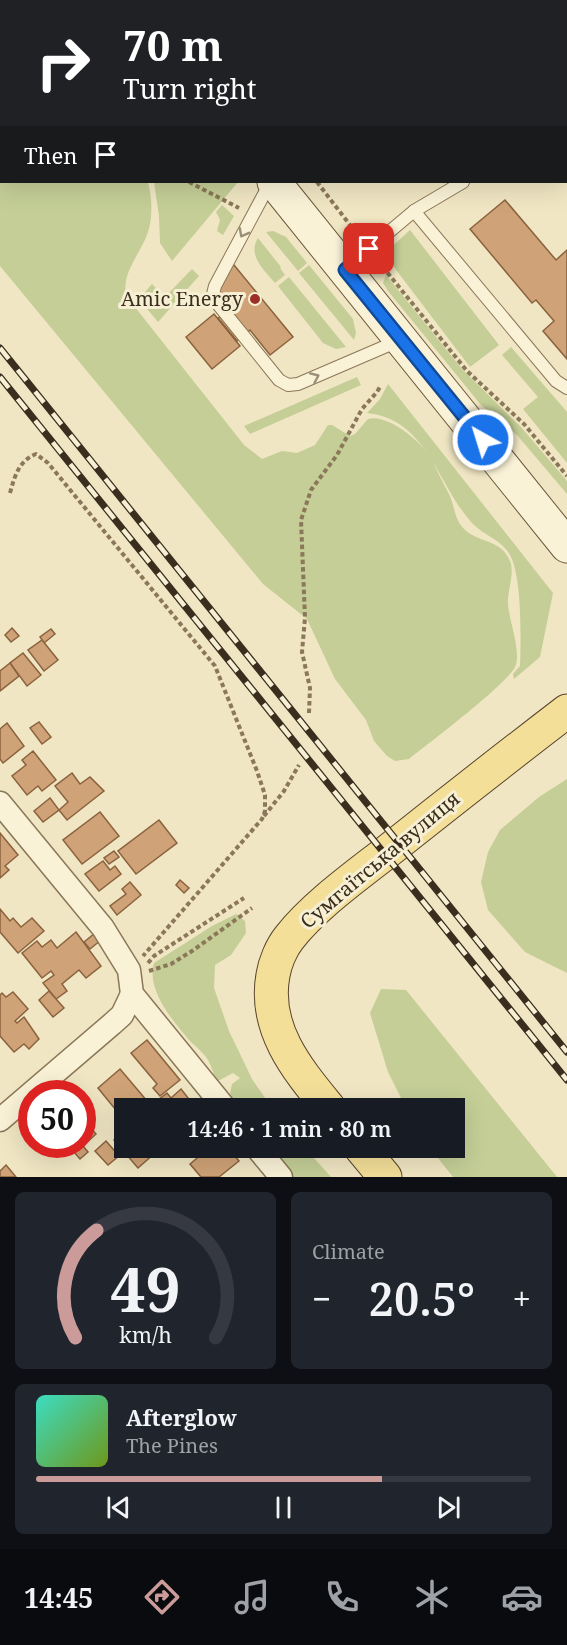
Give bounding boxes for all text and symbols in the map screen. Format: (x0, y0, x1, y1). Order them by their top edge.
text: 70 m (123, 16, 223, 73)
icon: right (24, 24, 102, 102)
text: Turn right (123, 70, 256, 107)
icon: arrive (89, 138, 122, 171)
text: Then (24, 140, 77, 170)
pin (343, 223, 394, 274)
one-way arrow (239, 227, 250, 237)
icon: arrive (352, 232, 385, 265)
place label: Amic Energy (121, 285, 244, 312)
marker: Amic Energy (248, 292, 262, 306)
one-way arrow (309, 372, 320, 384)
position arrow (451, 408, 515, 472)
street label: Сумгаїтська вулиця (294, 785, 465, 934)
speed limit sign: 50 (18, 1080, 96, 1158)
text: 14:46 · 1 min · 80 m (187, 1113, 392, 1143)
text: Climate (312, 1238, 385, 1265)
text: 49 (110, 1245, 181, 1330)
text: 20.5° (369, 1268, 475, 1329)
text: − (312, 1276, 331, 1321)
text: + (513, 1276, 531, 1321)
text: km/h (119, 1320, 172, 1349)
text: Afterglow (126, 1402, 237, 1432)
text: The Pines (126, 1432, 218, 1459)
icon: previous (102, 1491, 135, 1524)
icon: pause (267, 1491, 300, 1524)
icon: next (432, 1491, 465, 1524)
icon: directions (141, 1576, 183, 1618)
icon: music (231, 1576, 273, 1618)
icon: phone (321, 1576, 363, 1618)
icon: climate (411, 1576, 453, 1618)
icon: car (501, 1576, 543, 1618)
text: 14:45 (24, 1579, 93, 1616)

